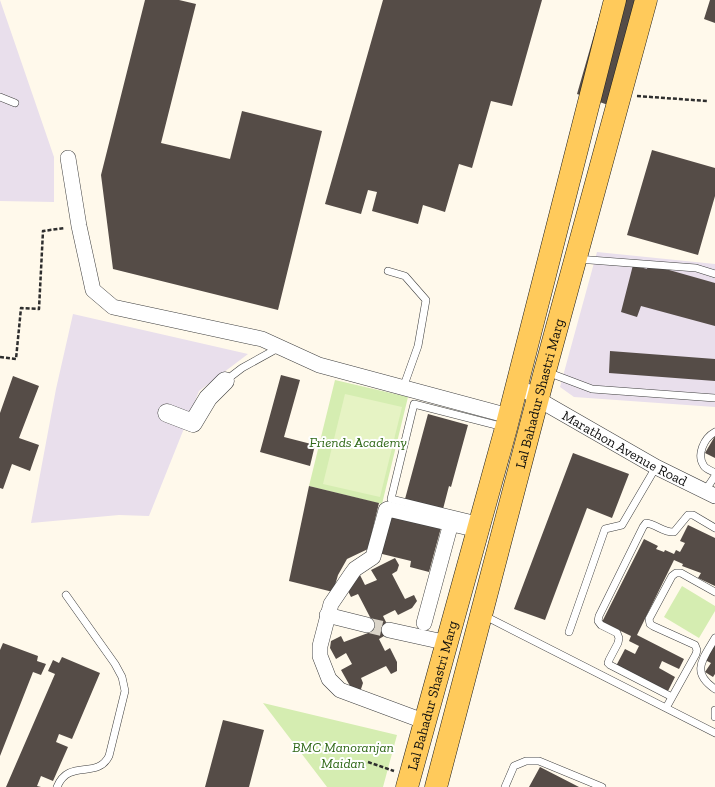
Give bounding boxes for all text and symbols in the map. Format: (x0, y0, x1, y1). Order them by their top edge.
street label: Lal Bahadur Shastri Marg (512, 316, 568, 470)
street label: Marathon Avenue Road (559, 407, 690, 490)
park label: Friends Academy (309, 434, 407, 451)
street label: Lal Bahadur Shastri Marg (404, 618, 462, 772)
park label: BMC Manoranjan Maidan (292, 739, 394, 772)

